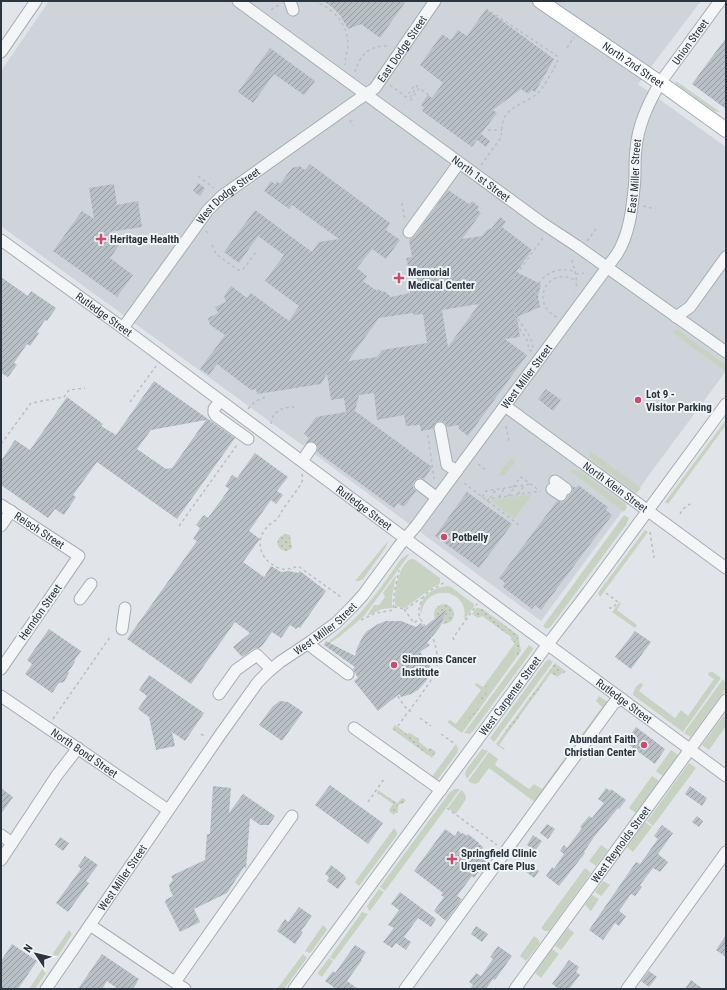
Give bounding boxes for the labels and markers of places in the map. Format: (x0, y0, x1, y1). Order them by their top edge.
marker: Heritage Health (95, 233, 107, 245)
place label: Heritage Health (110, 233, 179, 246)
place label: Memorial Medical Center (408, 266, 475, 292)
marker: Memorial Medical Center (393, 272, 405, 284)
place label: Lot 9 - Visitor Parking (646, 388, 712, 414)
marker: Lot 9 - Visitor Parking (633, 395, 643, 405)
place label: Potbelly (452, 531, 488, 544)
marker: Potbelly (439, 532, 449, 542)
place label: Simmons Cancer Institute (402, 653, 477, 679)
marker: Simmons Cancer Institute (389, 660, 399, 670)
place label: Abundant Faith Christian Center (564, 733, 636, 759)
marker: Abundant Faith Christian Center (639, 740, 649, 750)
place label: Springfield Clinic Urgent Care Plus (461, 847, 537, 873)
marker: Springfield Clinic Urgent Care Plus (446, 853, 458, 865)

